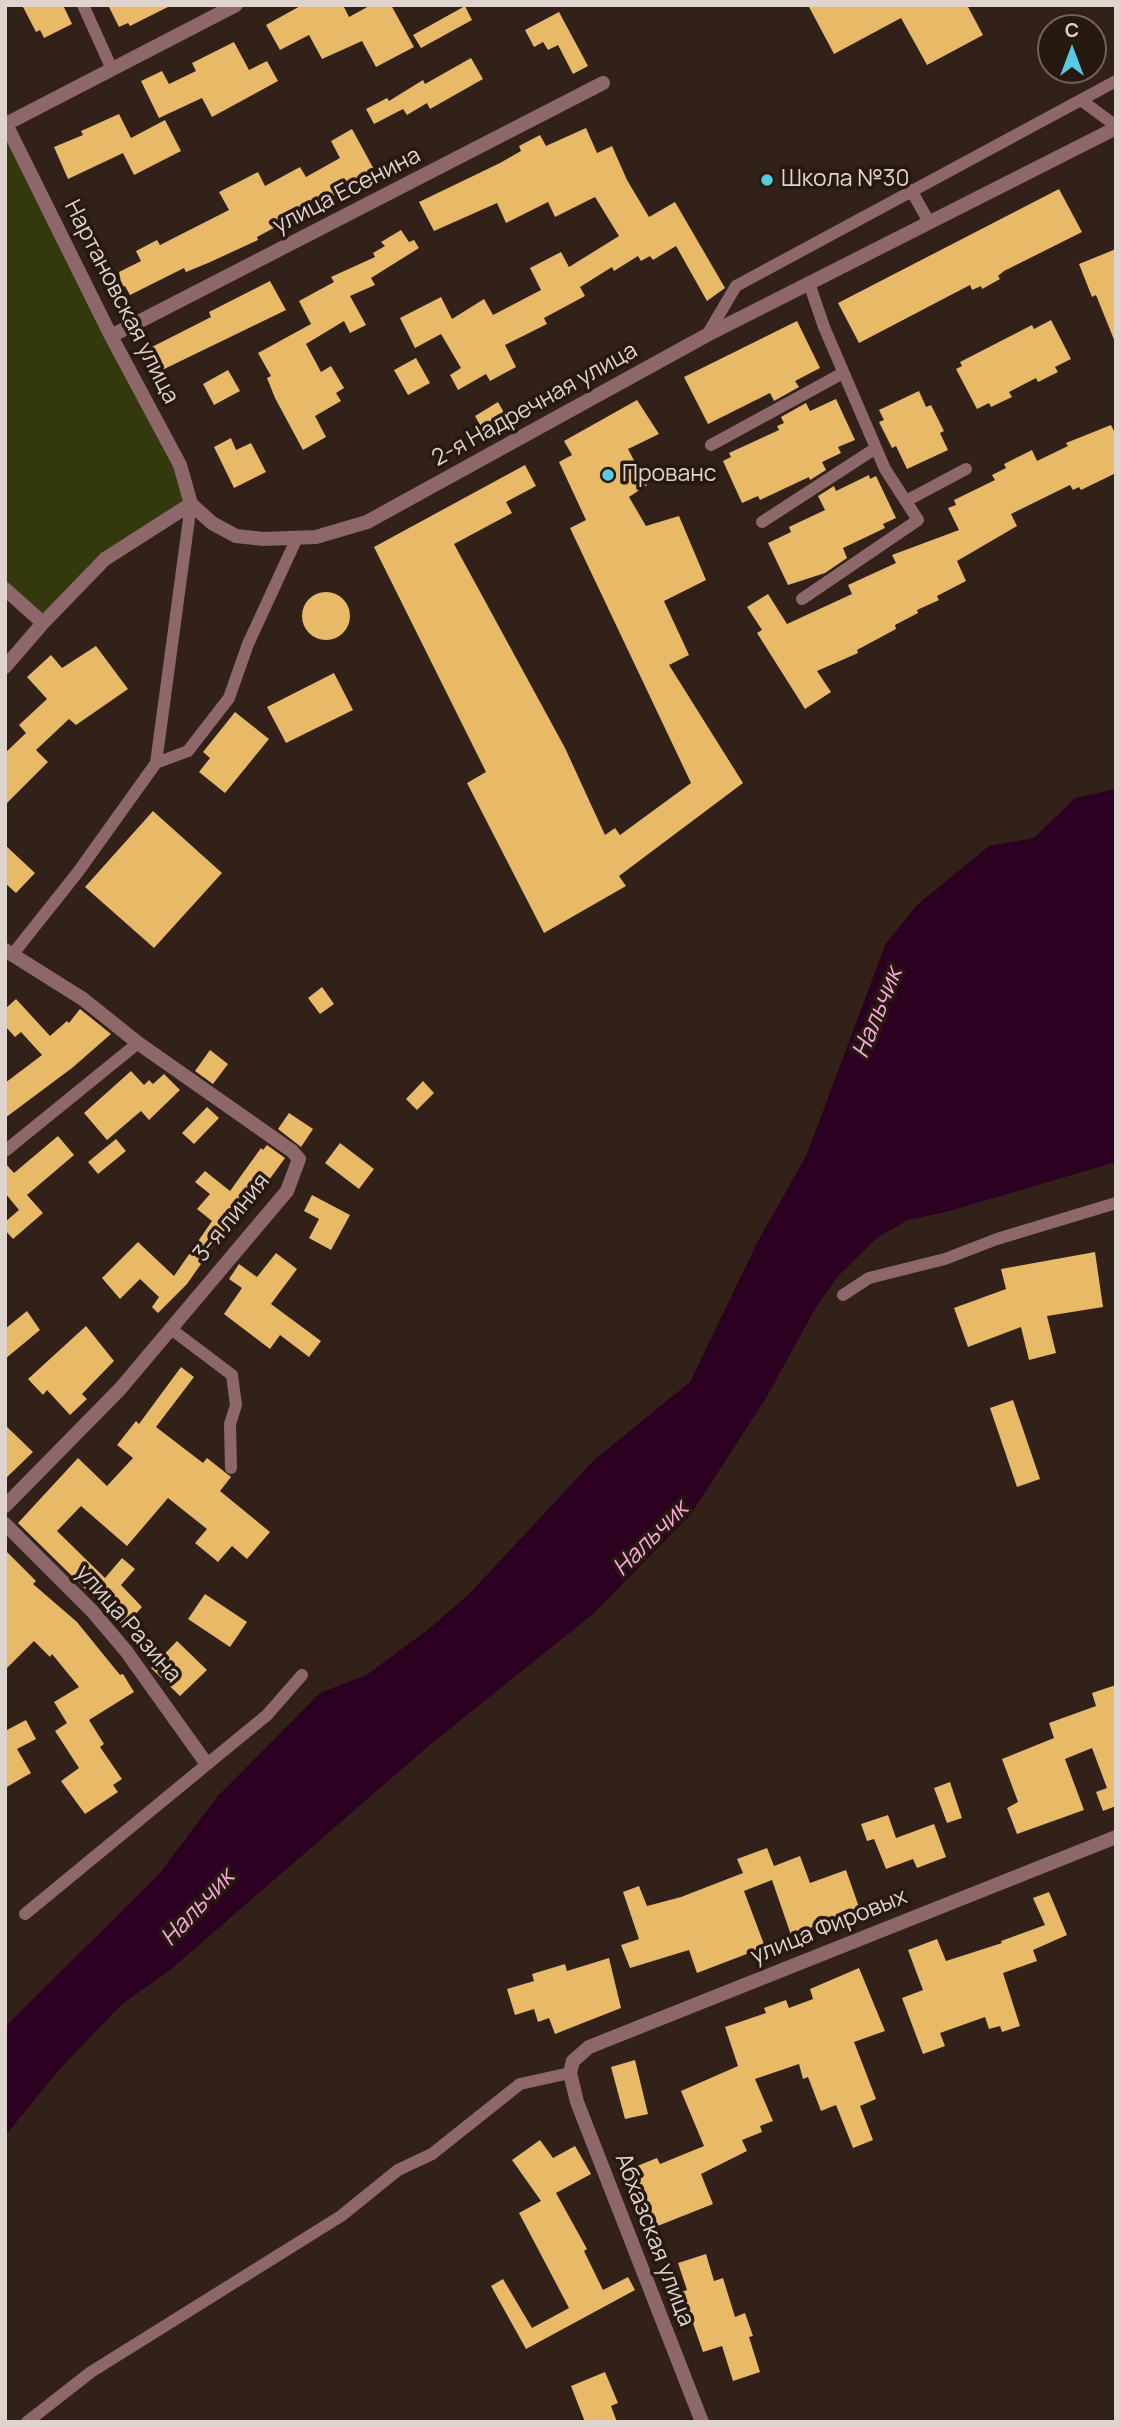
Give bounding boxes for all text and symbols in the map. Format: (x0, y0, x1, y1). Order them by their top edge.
north arrow (1037, 14, 1107, 84)
text: С (1065, 17, 1079, 43)
street label: улица Есенина (269, 142, 425, 240)
place label: Школа №30 (781, 166, 909, 194)
marker: Школа №30 (759, 172, 775, 188)
street label: Нартановская улица (58, 196, 184, 408)
street label: 2-я Надречная улица (427, 337, 643, 473)
place label: Прованс (622, 461, 717, 489)
marker: Прованс (600, 467, 616, 483)
water label: Нальчик (847, 964, 909, 1062)
street label: 3-я линия (188, 1168, 276, 1268)
water label: Нальчик (607, 1495, 695, 1583)
street label: улица Разина (69, 1559, 187, 1689)
water label: Нальчик (155, 1864, 241, 1952)
street label: улица Фировых (747, 1883, 911, 1971)
street label: Абхазская улица (608, 2150, 700, 2330)

